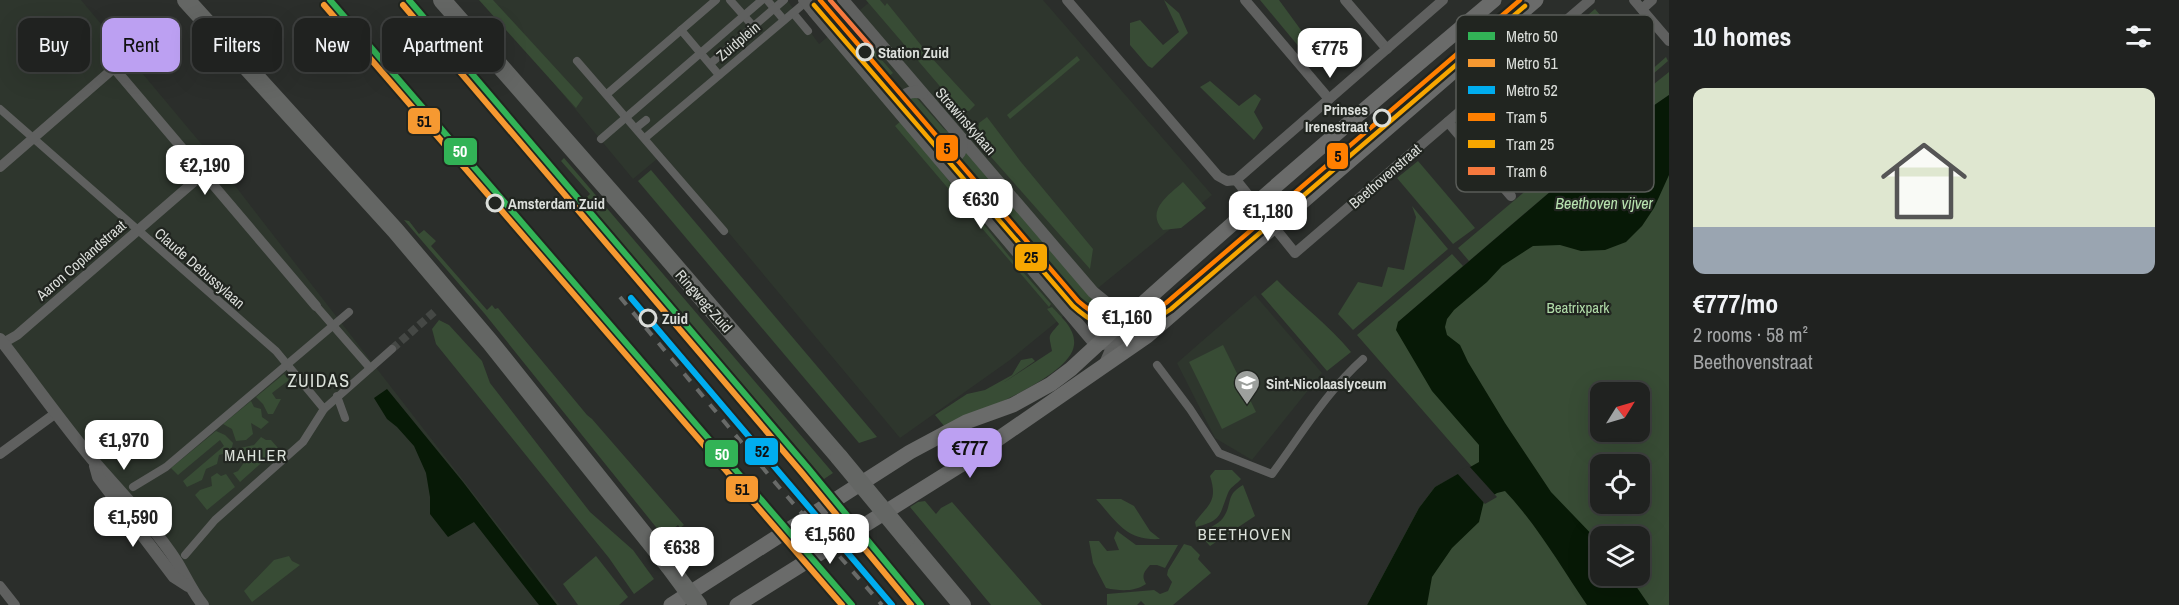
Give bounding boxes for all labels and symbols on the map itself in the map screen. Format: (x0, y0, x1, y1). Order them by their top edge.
legend (1456, 15, 1654, 192)
street label: Zuidplein (712, 16, 764, 66)
text: Metro 50 (1506, 25, 1558, 47)
pin: €775 (1294, 28, 1366, 79)
place label: Station Zuid (878, 42, 949, 63)
marker: Station Zuid (856, 43, 874, 61)
text: Metro 51 (1506, 52, 1558, 74)
text: Metro 52 (1506, 79, 1558, 101)
street label: Strawinskylaan (931, 83, 1001, 159)
place label: Prinses Irenestraat (1305, 99, 1368, 137)
text: Tram 5 (1506, 106, 1547, 128)
line badge: 51 (407, 107, 441, 135)
marker: Prinses Irenestraat (1373, 109, 1391, 127)
text: 51 (417, 110, 432, 132)
text: Tram 25 (1506, 133, 1554, 155)
line badge: 5 (935, 134, 959, 162)
line badge: 50 (443, 137, 478, 166)
text: 5 (943, 137, 951, 159)
street label: Beethovenstraat (1344, 138, 1426, 213)
text: 50 (453, 140, 467, 162)
line badge: 5 (1326, 142, 1349, 170)
pin: €2,190 (156, 145, 254, 196)
text: 5 (1334, 145, 1342, 167)
text: Tram 6 (1506, 160, 1547, 182)
pin: €630 (945, 179, 1017, 230)
pin: €1,180 (1219, 191, 1317, 242)
water label: Beethoven vijver (1555, 192, 1653, 214)
place label: Amsterdam Zuid (508, 193, 605, 214)
marker: Amsterdam Zuid (486, 194, 504, 212)
street label: Aaron Coplandstraat (31, 215, 131, 306)
street label: Claude Debussylaan (150, 223, 250, 313)
line badge: 25 (1014, 243, 1048, 272)
text: 25 (1024, 246, 1038, 268)
street label: Ringweg-Zuid (672, 266, 736, 336)
pin: €1,160 (1078, 297, 1176, 348)
park label: Beatrixpark (1547, 297, 1610, 318)
marker: Zuid (639, 309, 657, 327)
place label: Zuid (662, 309, 688, 327)
district label: ZUIDAS (287, 368, 351, 393)
school or university icon: Sint-Nicolaaslyceum (1232, 368, 1262, 406)
place label: Sint-Nicolaaslyceum (1266, 373, 1386, 394)
north arrow (1590, 382, 1650, 442)
pin: €1,970 (75, 420, 173, 471)
pin: €777 (934, 428, 1006, 479)
line badge: 52 (744, 437, 779, 466)
line badge: 50 (704, 439, 739, 468)
text: 52 (755, 440, 769, 462)
text: 50 (715, 443, 729, 465)
district label: MAHLER (224, 444, 288, 466)
line badge: 51 (725, 475, 759, 503)
text: 51 (735, 478, 750, 500)
pin: €1,590 (84, 497, 182, 548)
pin: €1,560 (781, 514, 879, 565)
district label: BEETHOVEN (1198, 523, 1292, 545)
pin: €638 (646, 527, 718, 578)

